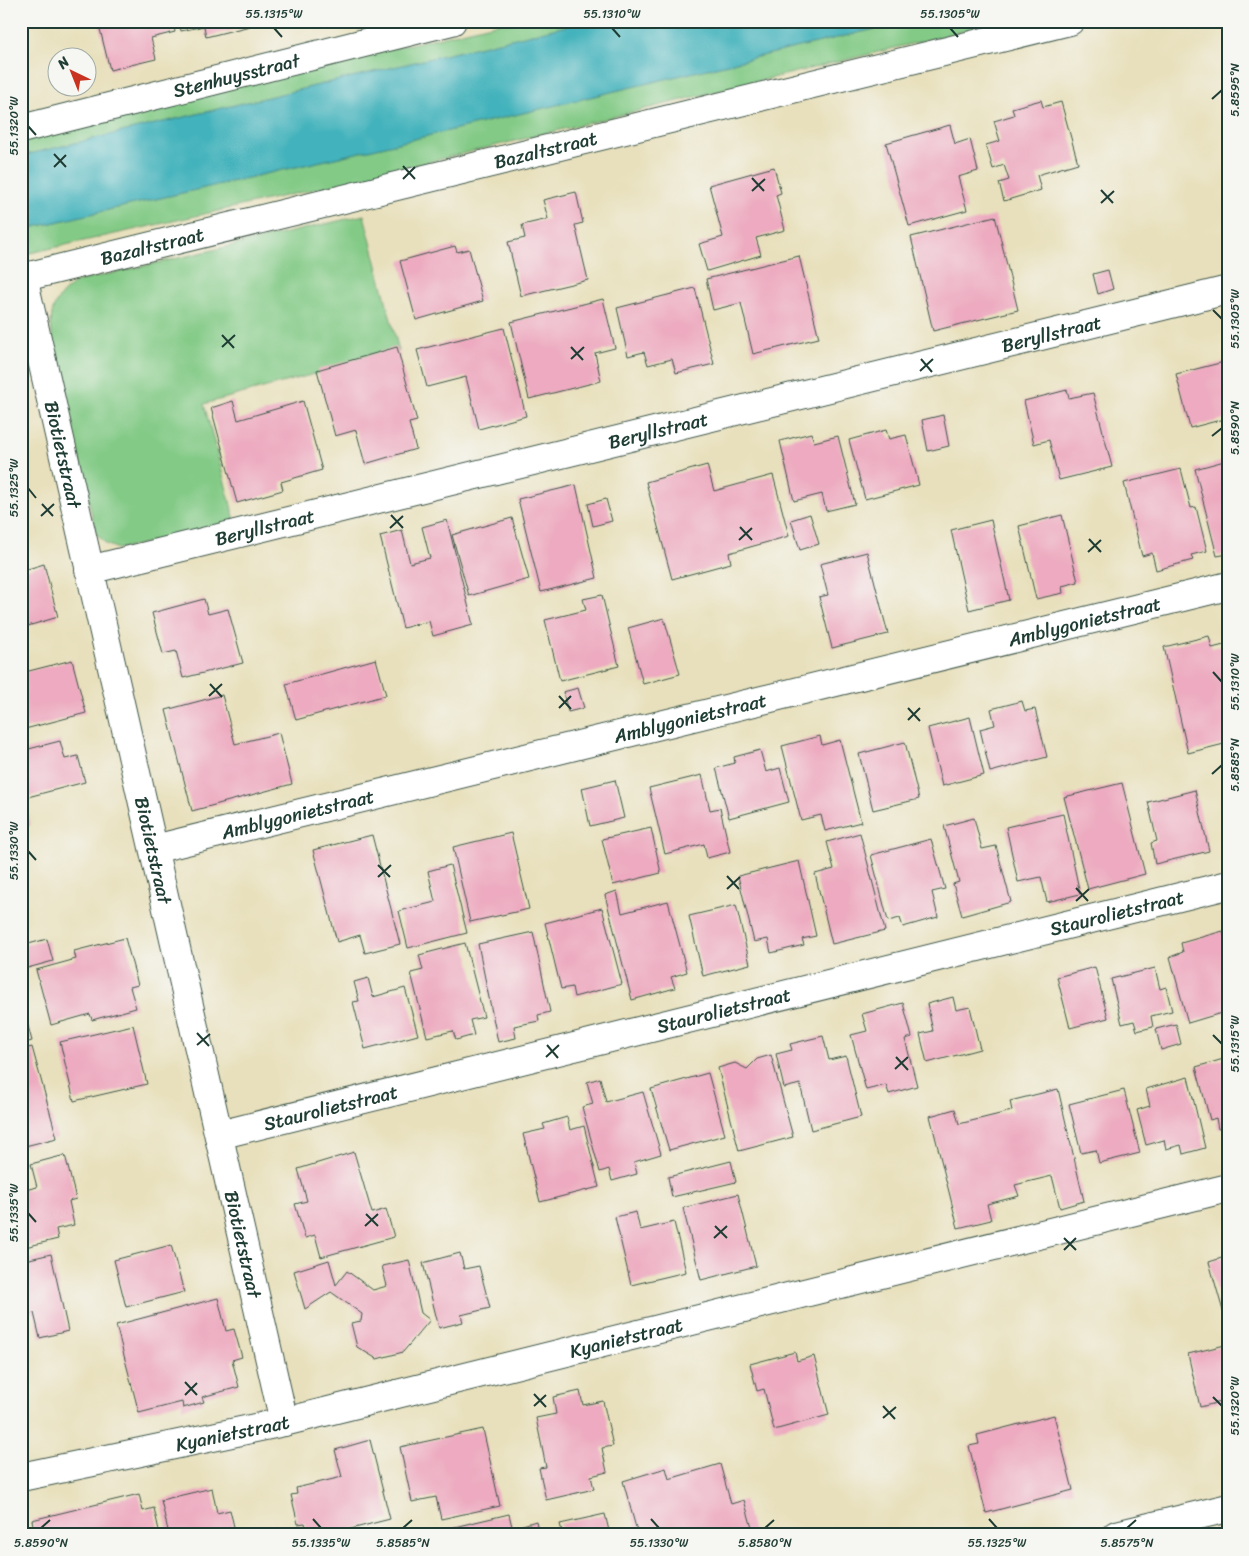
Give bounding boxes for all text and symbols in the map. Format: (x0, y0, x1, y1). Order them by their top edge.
text: 55.1315°W (246, 3, 303, 25)
text: 55.1310°W (583, 3, 641, 25)
text: 55.1305°W (920, 3, 980, 25)
street label: Stenhuysstraat (170, 43, 305, 107)
north arrow (48, 48, 98, 98)
text: N (51, 50, 76, 76)
text: 5.8595°N (1224, 62, 1246, 117)
text: 55.1320°W (3, 96, 25, 155)
street label: Bazaltstraat (490, 121, 601, 179)
street label: Bazaltstraat (97, 218, 207, 275)
text: 55.1305°W (1224, 289, 1246, 349)
street label: Beryllstraat (998, 306, 1105, 362)
street label: Biotietstraat (35, 398, 91, 513)
text: 5.8590°N (1224, 400, 1246, 455)
street label: Beryllstraat (605, 402, 712, 459)
text: 55.1325°W (3, 458, 25, 517)
street label: Beryllstraat (211, 499, 318, 555)
street label: Amblygonietstraat (1004, 587, 1165, 656)
text: 55.1310°W (1224, 653, 1246, 711)
street label: Amblygonietstraat (609, 684, 770, 753)
text: 5.8585°N (1224, 738, 1246, 792)
street label: Amblygonietstraat (217, 780, 378, 849)
street label: Biotietstraat (125, 793, 182, 909)
text: 55.1330°W (3, 821, 25, 880)
street label: Staurolietstraat (1046, 880, 1188, 946)
street label: Staurolietstraat (653, 978, 795, 1043)
text: 55.1315°W (1224, 1015, 1246, 1072)
street label: Staurolietstraat (260, 1075, 401, 1140)
text: 55.1335°W (3, 1183, 25, 1242)
street label: Biotietstraat (215, 1187, 272, 1303)
street label: Kyanietstraat (566, 1308, 686, 1368)
text: 55.1320°W (1224, 1376, 1246, 1435)
street label: Kyanietstraat (173, 1405, 293, 1461)
text: 5.8590°N (14, 1532, 69, 1554)
text: 55.1335°W (292, 1532, 351, 1554)
text: 5.8585°N (376, 1532, 430, 1554)
text: 55.1330°W (630, 1532, 689, 1554)
text: 5.8580°N (738, 1532, 793, 1554)
text: 55.1325°W (968, 1532, 1027, 1554)
text: 5.8575°N (1100, 1532, 1154, 1554)

